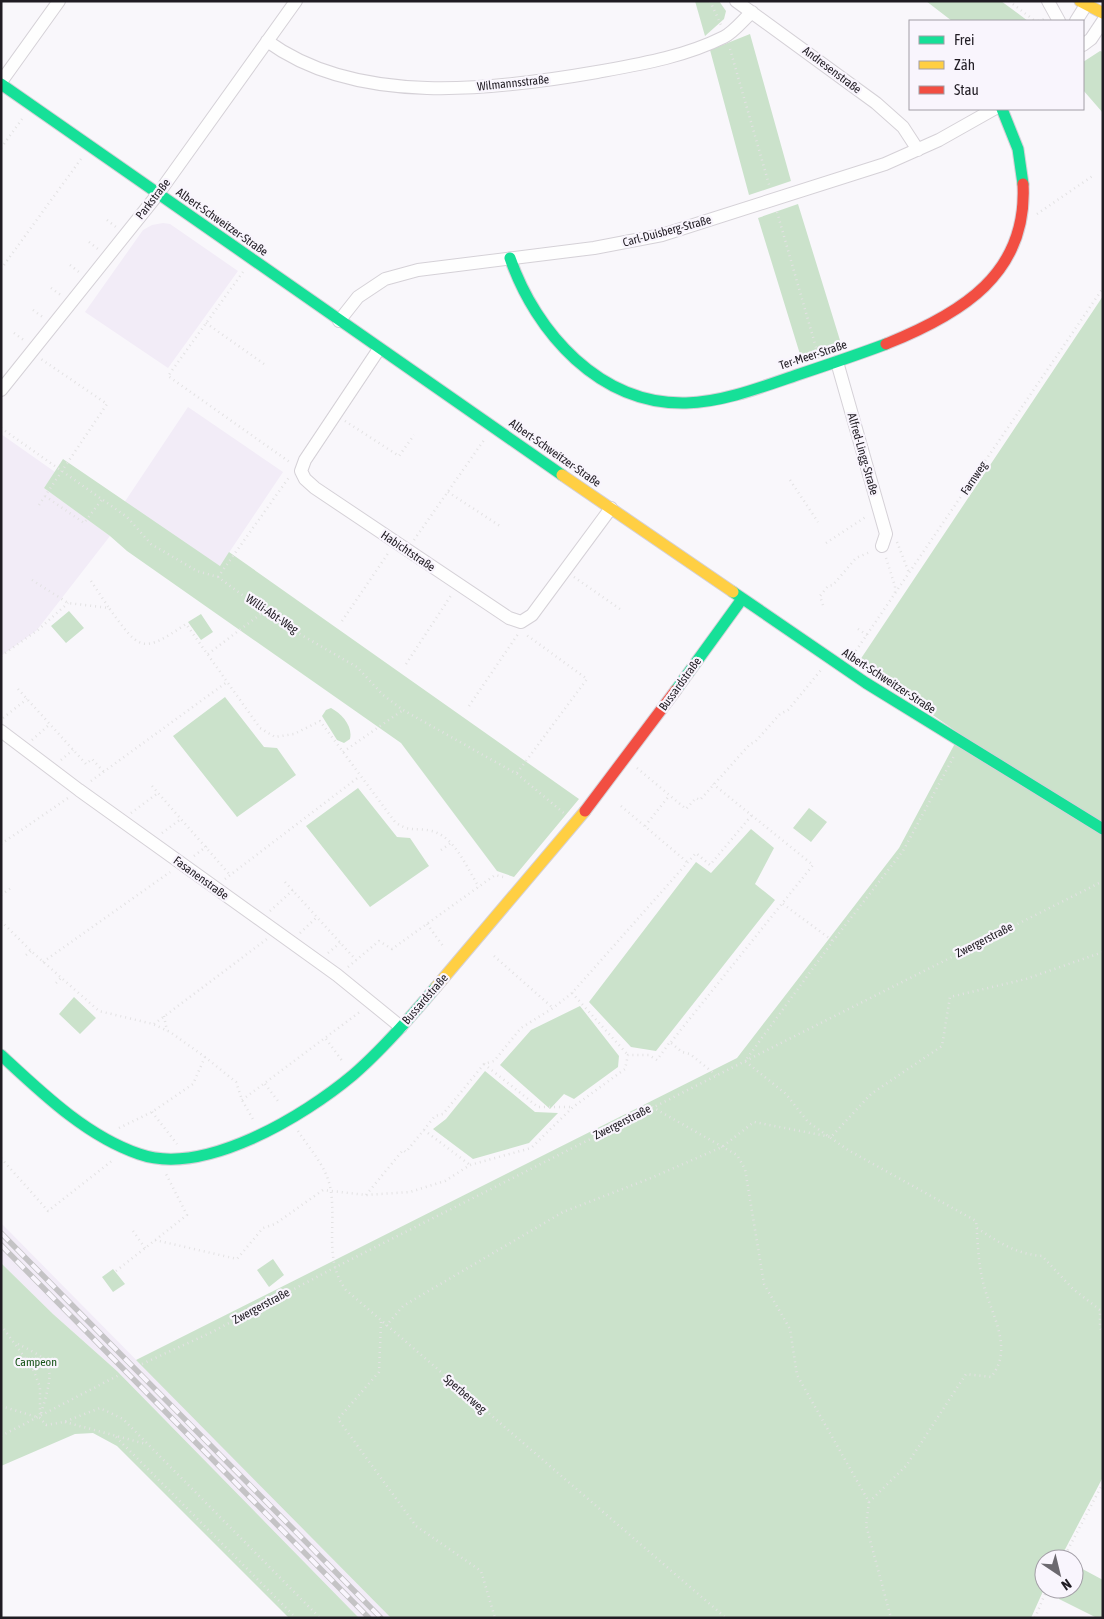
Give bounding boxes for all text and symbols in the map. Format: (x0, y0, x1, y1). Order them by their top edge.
legend (909, 20, 1084, 110)
text: Frei (954, 31, 974, 48)
street label: Andresenstraße (800, 43, 864, 97)
text: Zäh (954, 56, 975, 73)
street label: Wilmannsstraße (476, 72, 550, 94)
text: Stau (954, 81, 979, 98)
street label: Parkstraße (133, 176, 173, 222)
street label: Albert-Schweitzer-Straße (173, 185, 271, 259)
street label: Carl-Duisberg-Straße (621, 212, 713, 250)
street label: Ter-Meer-Straße (777, 337, 849, 373)
street label: Alfred-Lingg-Straße (845, 411, 881, 497)
street label: Albert-Schweitzer-Straße (506, 416, 604, 490)
street label: Farnweg (958, 458, 991, 497)
street label: Habichtstraße (378, 528, 438, 574)
street label: Willi-Abt-Weg (243, 591, 302, 637)
street label: Albert-Schweitzer-Straße (840, 646, 938, 716)
street label: Bussardstraße (656, 655, 704, 713)
street label: Fasanenstraße (171, 853, 231, 903)
street label: Zwergerstraße (953, 920, 1015, 960)
street label: Bussardstraße (399, 971, 451, 1027)
street label: Zwergerstraße (591, 1102, 653, 1142)
street label: Zwergerstraße (230, 1285, 292, 1327)
park label: Campeon (15, 1355, 57, 1369)
street label: Sperberweg (441, 1372, 490, 1417)
north arrow (1034, 1549, 1084, 1599)
text: N (1058, 1576, 1074, 1594)

